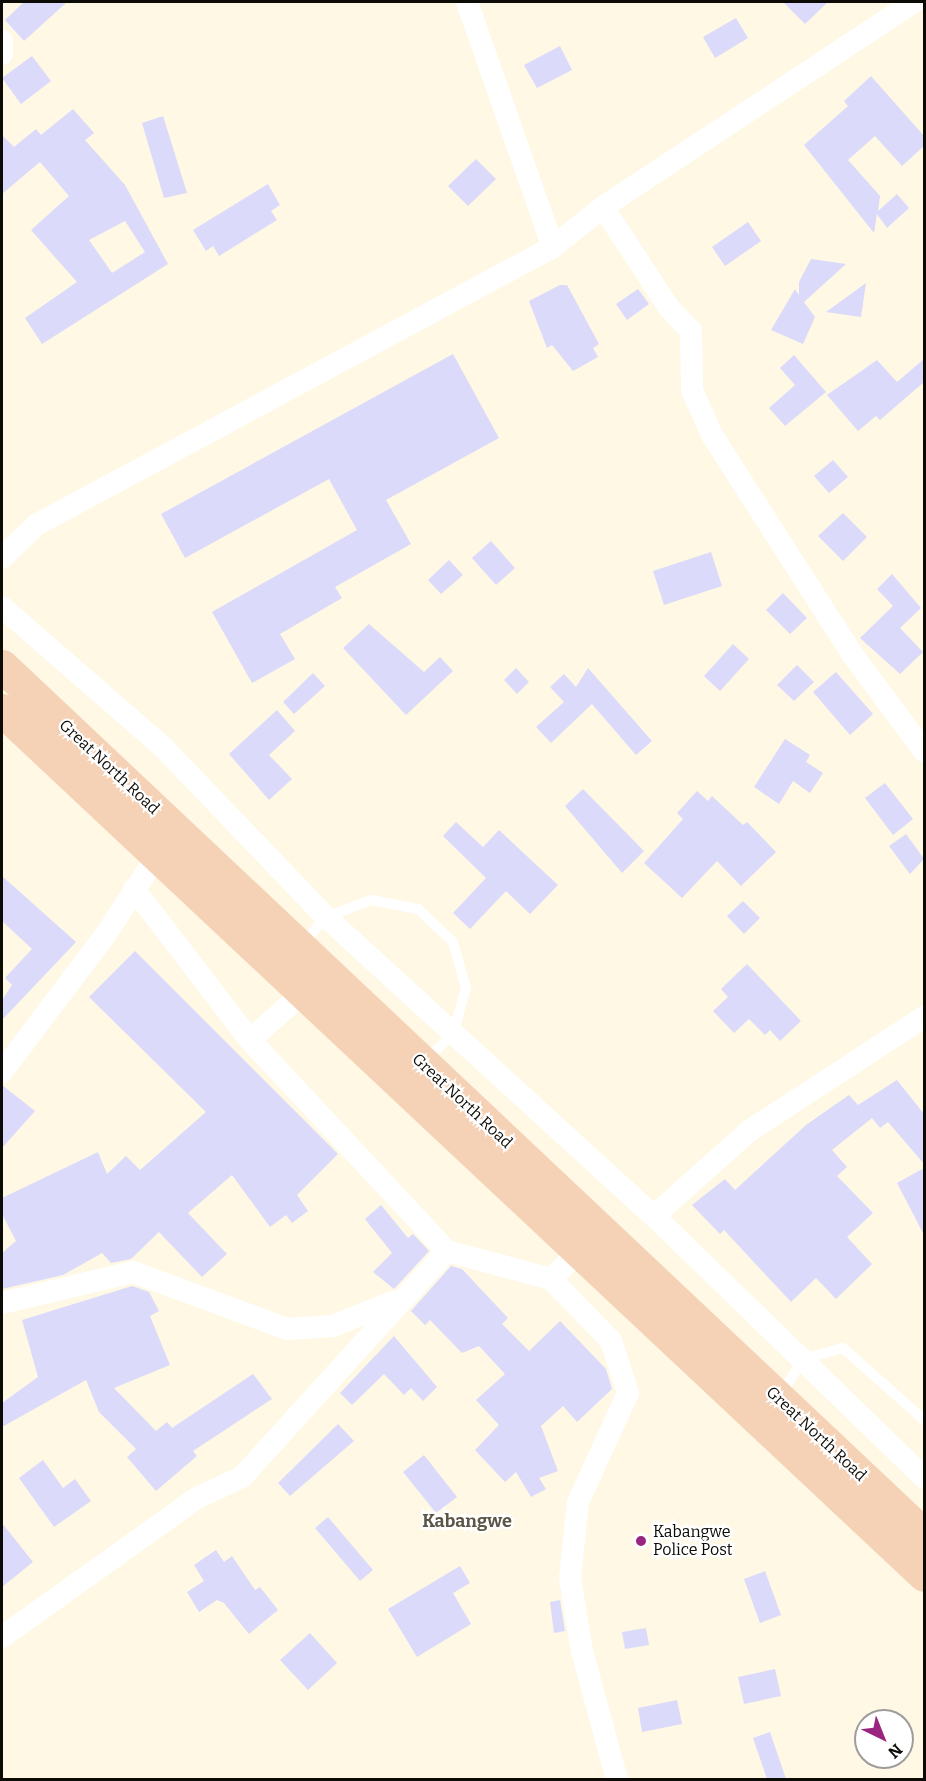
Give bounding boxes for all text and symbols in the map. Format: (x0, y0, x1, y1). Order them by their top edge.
street label: Great North Road (55, 716, 163, 818)
street label: Great North Road (408, 1050, 516, 1152)
street label: Great North Road (762, 1383, 870, 1485)
district label: Kabangwe (422, 1510, 512, 1532)
place label: Kabangwe Police Post (653, 1522, 733, 1560)
marker: Kabangwe Police Post (634, 1534, 648, 1548)
north arrow (854, 1709, 914, 1769)
text: N (884, 1740, 906, 1762)

